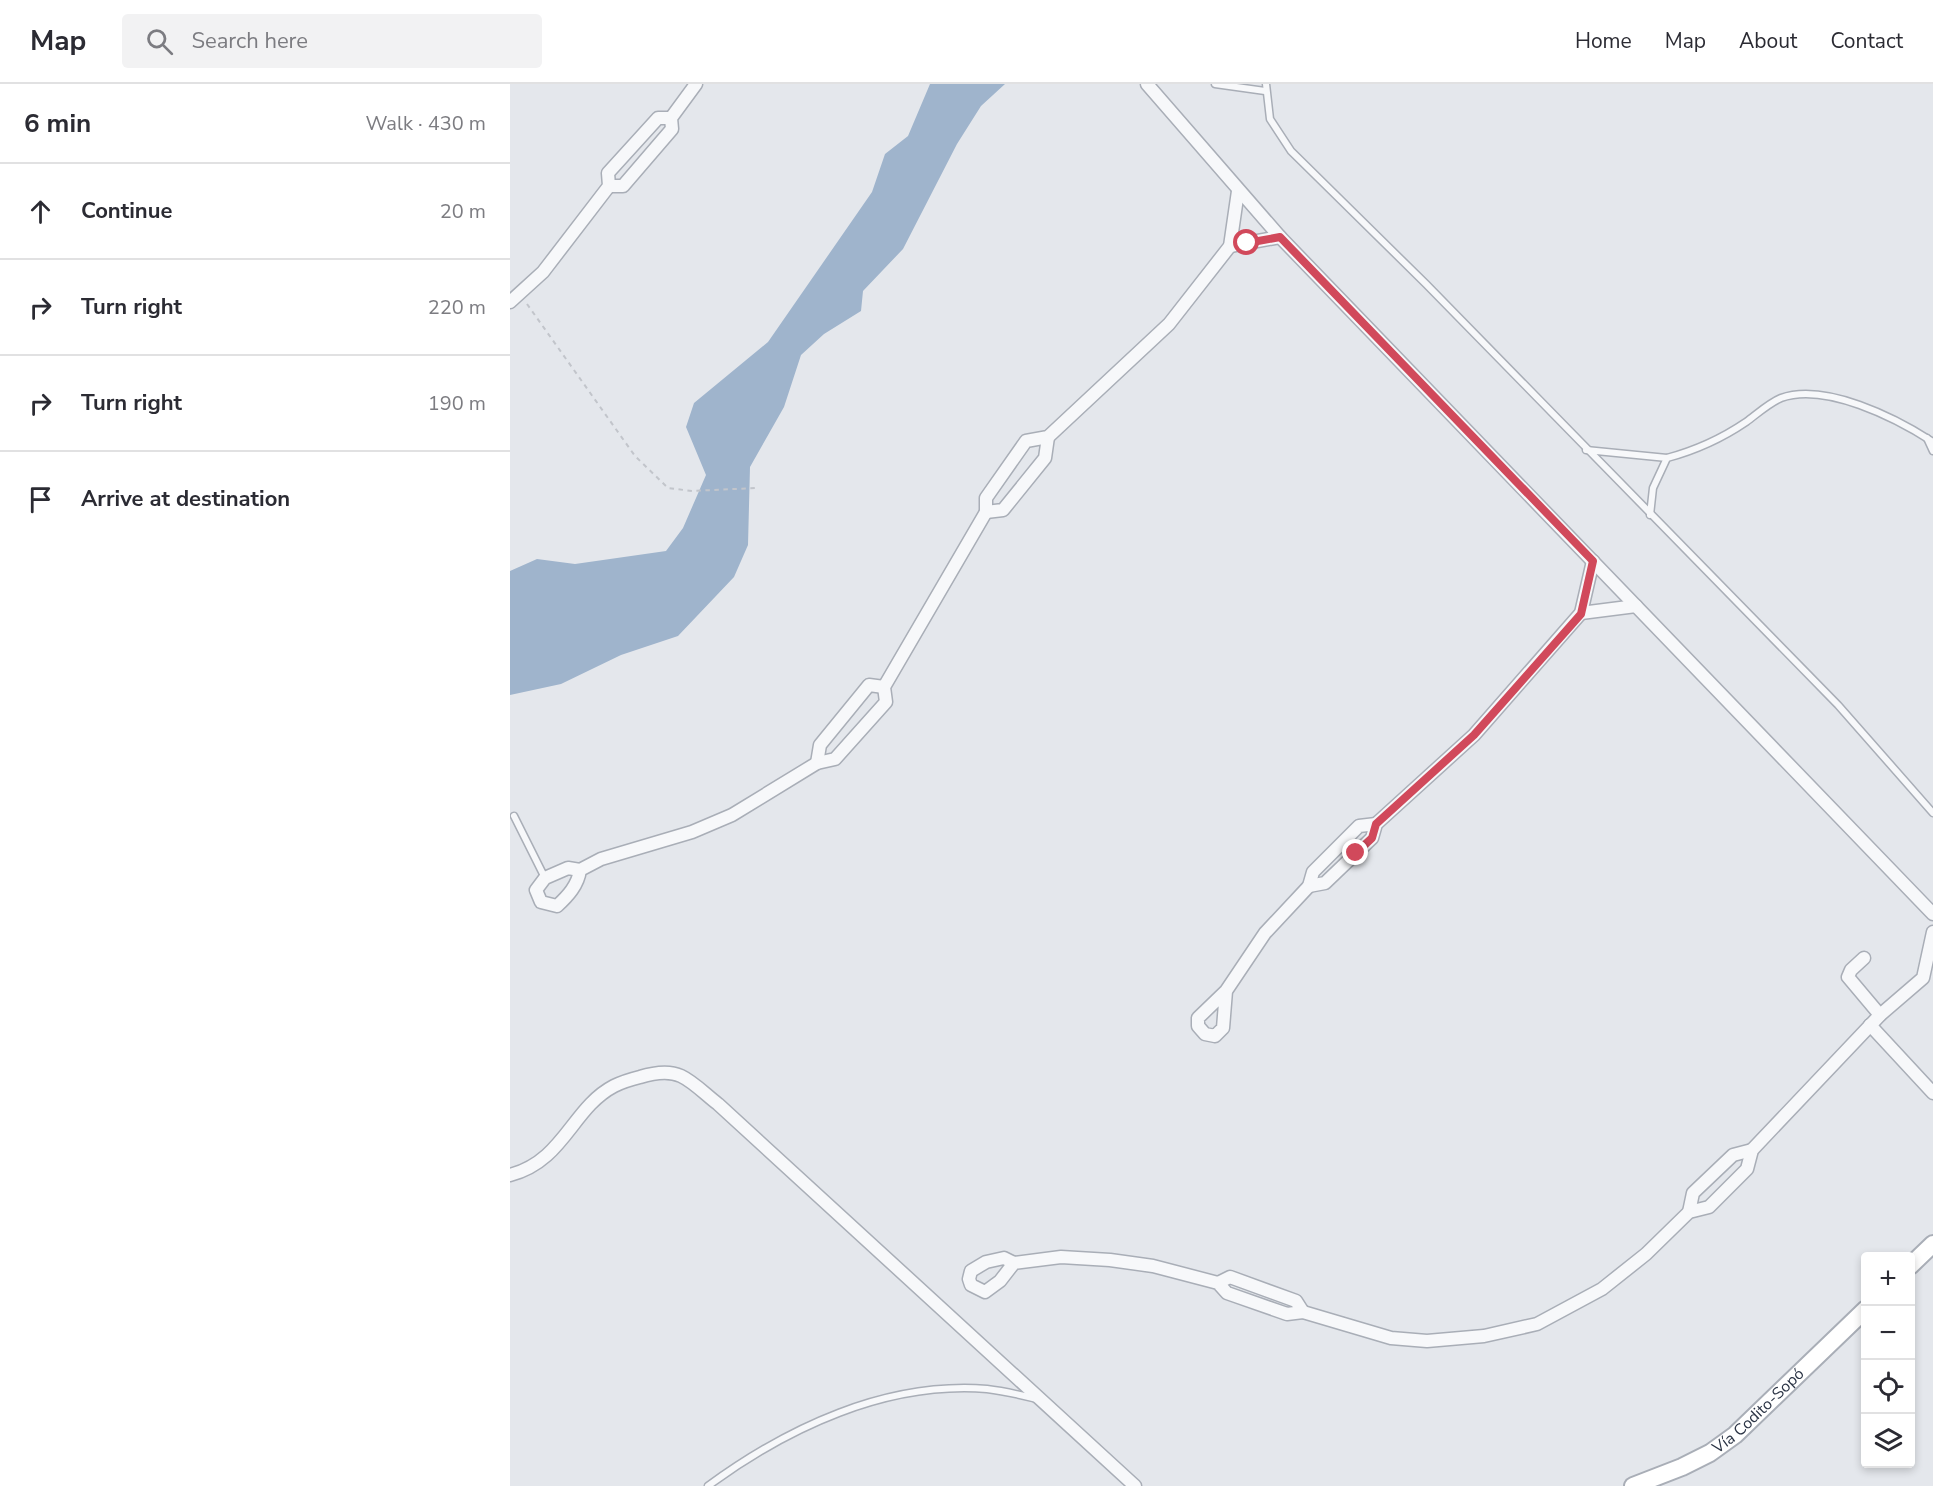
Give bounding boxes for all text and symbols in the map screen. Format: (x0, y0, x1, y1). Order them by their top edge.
search box (122, 14, 542, 68)
text: Map (30, 22, 86, 60)
icon: search (143, 25, 176, 58)
text: Search here (191, 26, 308, 56)
text: Home (1575, 27, 1632, 55)
text: Map (1665, 27, 1706, 55)
text: About (1739, 27, 1797, 55)
text: Contact (1830, 27, 1903, 55)
text: 6 min (24, 106, 91, 141)
text: Walk · 430 m (366, 110, 486, 137)
icon: ahead (24, 195, 57, 228)
text: Continue (81, 196, 172, 226)
text: 20 m (440, 198, 486, 225)
route start (1233, 229, 1259, 255)
icon: right (24, 291, 57, 324)
text: Turn right (81, 292, 182, 322)
text: 220 m (428, 294, 486, 321)
icon: right (24, 387, 57, 420)
text: Turn right (81, 388, 182, 418)
text: 190 m (428, 390, 486, 417)
icon: arrive (24, 483, 57, 516)
text: Arrive at destination (81, 484, 290, 514)
route end (1342, 839, 1368, 865)
map controls (1861, 1252, 1915, 1468)
button: + (1861, 1252, 1915, 1306)
button: − (1861, 1306, 1915, 1360)
button: locate (1861, 1360, 1915, 1414)
street label: Vía Codito-Sopó (1707, 1363, 1809, 1459)
button: layers (1861, 1414, 1915, 1468)

